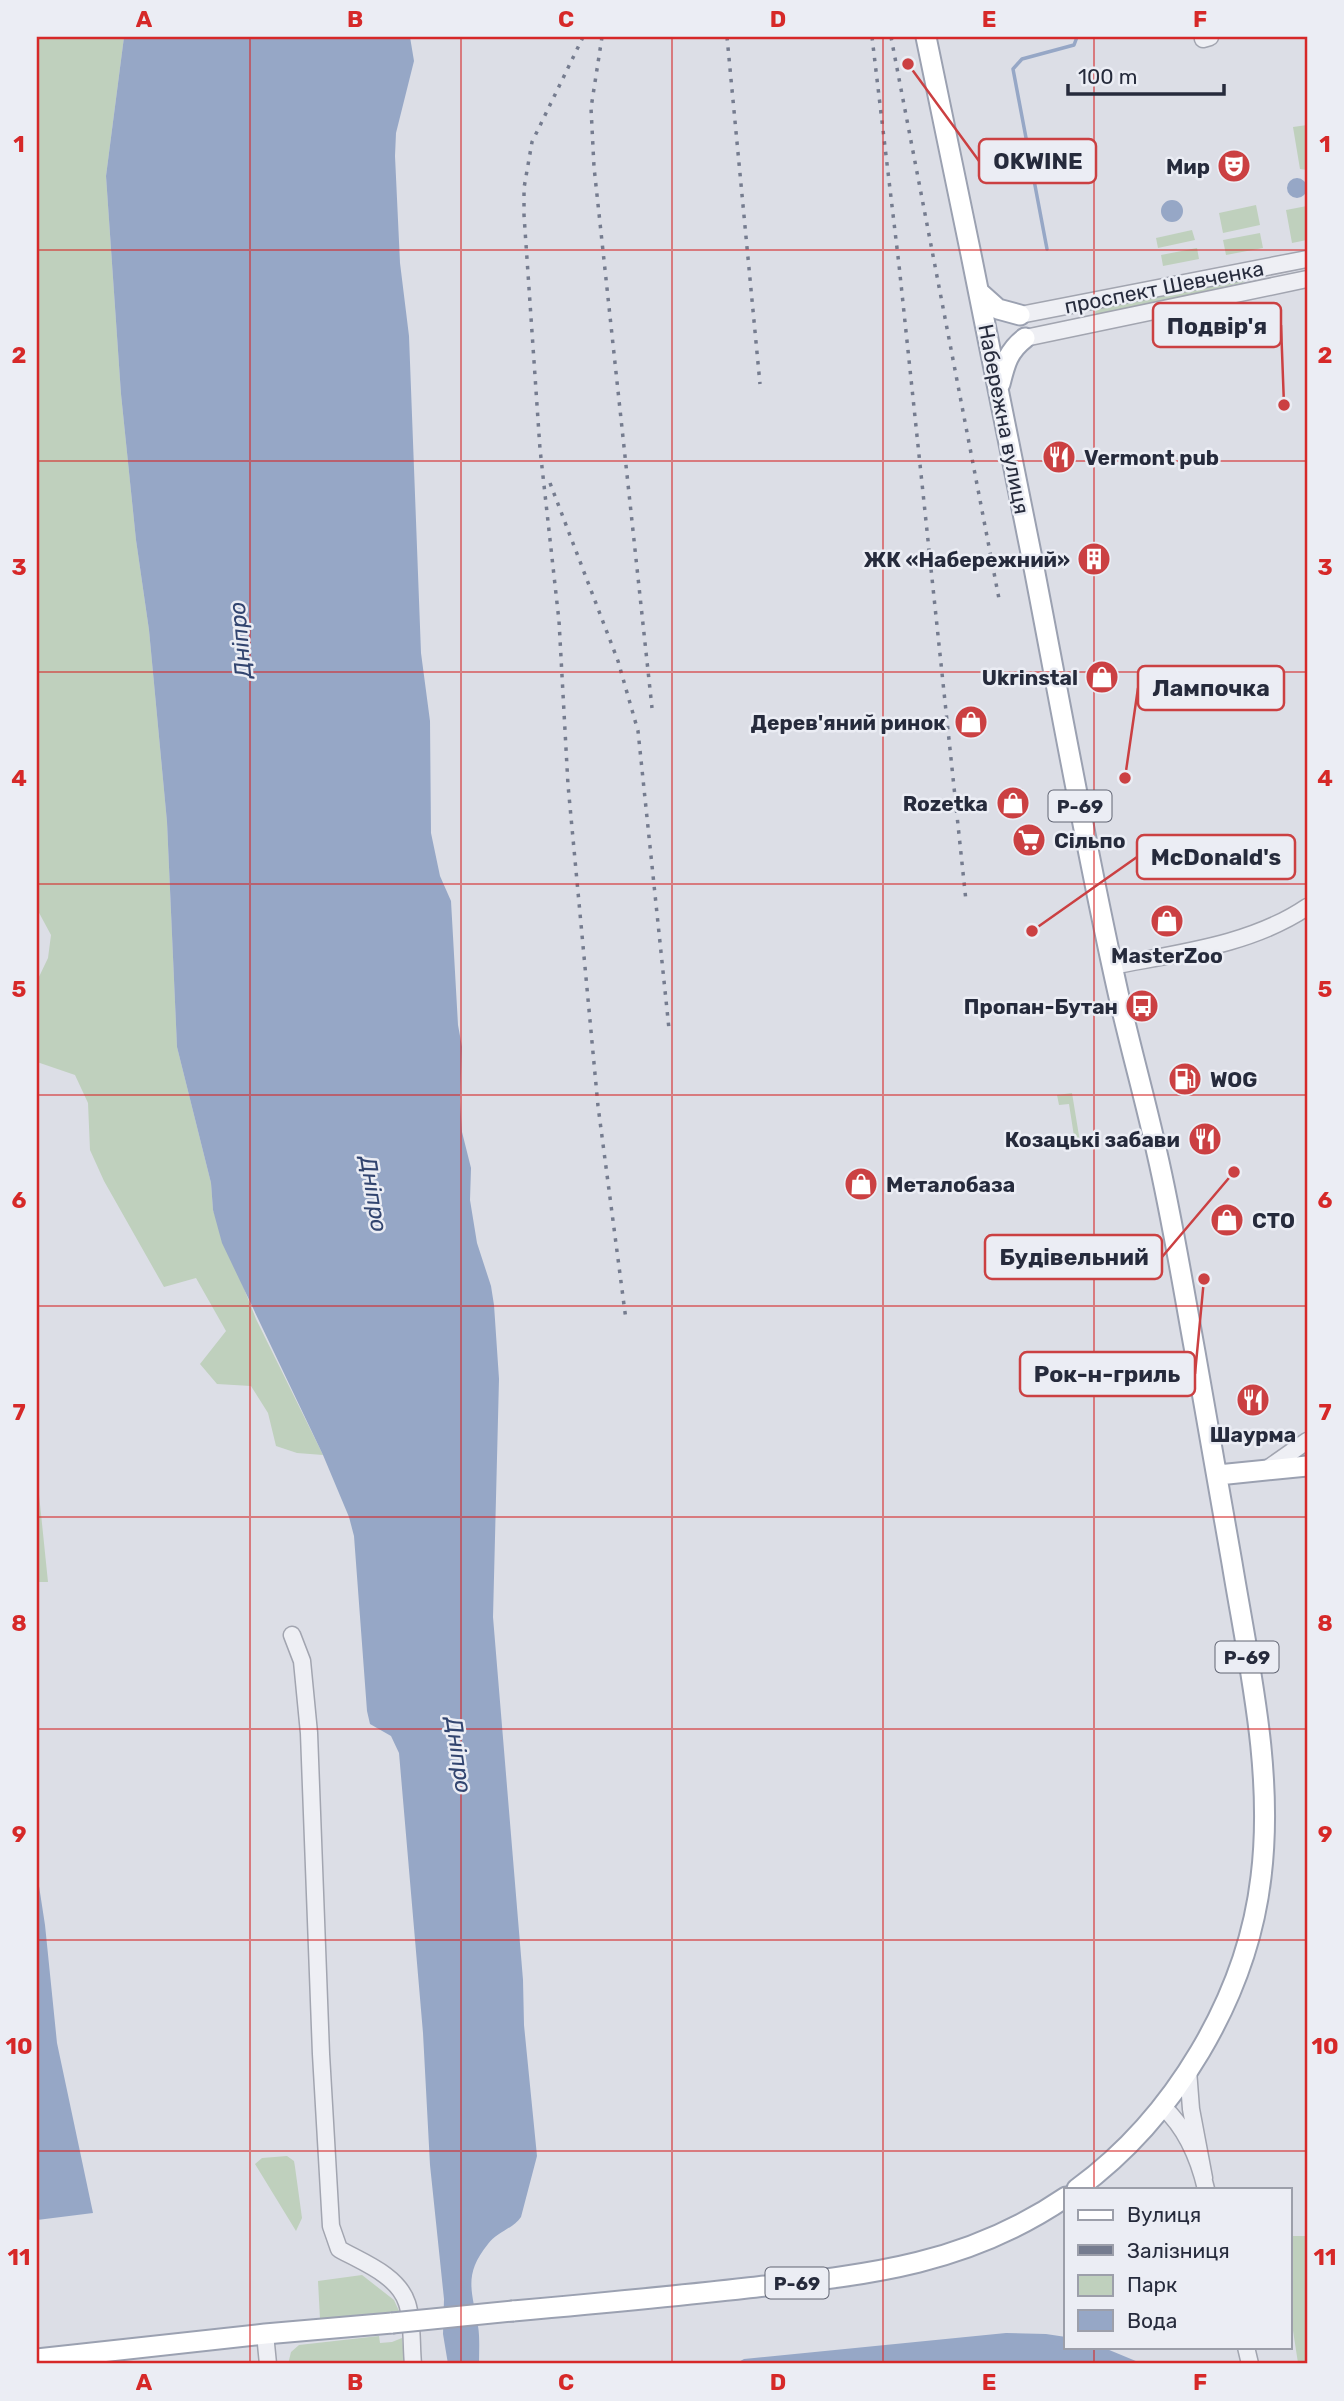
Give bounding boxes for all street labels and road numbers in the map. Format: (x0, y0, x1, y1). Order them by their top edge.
street label: проспект Шевченка (1062, 255, 1266, 319)
street label: Набережна вулиця (973, 322, 1035, 516)
road number: Р-69 (1048, 790, 1112, 821)
road number: Р-69 (1216, 1642, 1278, 1672)
road number: Р-69 (766, 2268, 828, 2298)

